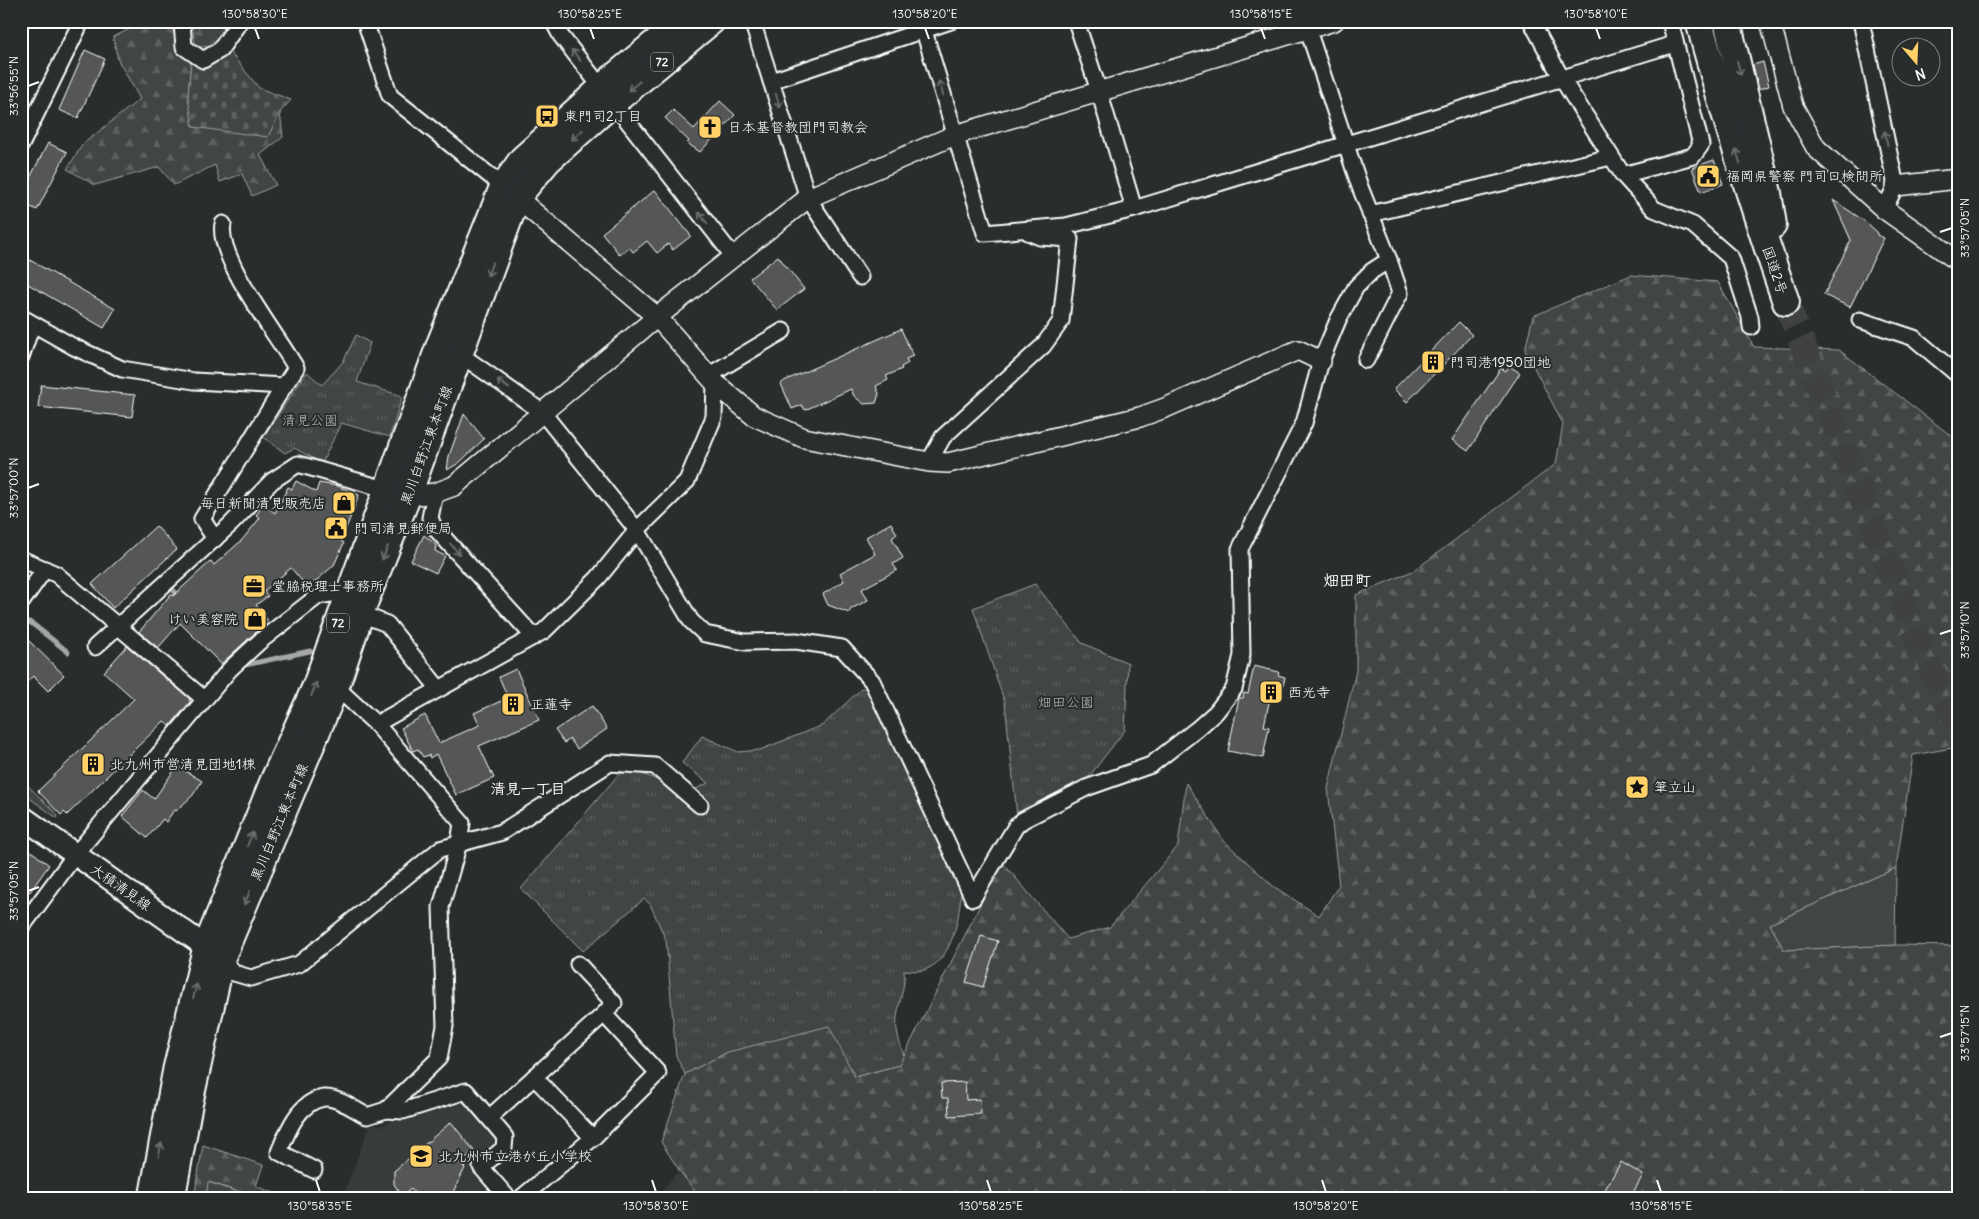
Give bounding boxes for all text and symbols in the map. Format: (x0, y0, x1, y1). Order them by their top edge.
text: 130°58'30"E (222, 6, 288, 21)
text: 130°58'25"E (558, 6, 622, 21)
text: 130°58'20"E (892, 6, 958, 21)
text: 130°58'15"E (1230, 6, 1292, 21)
text: 130°58'10"E (1564, 6, 1628, 21)
north arrow (1892, 38, 1942, 88)
one-way arrow (571, 49, 582, 62)
road number: 72 (651, 52, 673, 72)
text: 33°56'55"N (6, 56, 21, 116)
one-way arrow (1735, 60, 1744, 76)
text: N (1913, 64, 1928, 84)
one-way arrow (628, 80, 641, 91)
one-way arrow (936, 81, 946, 97)
one-way arrow (773, 93, 783, 109)
bus stop icon: 東門司2丁目 (534, 103, 560, 129)
place label: 東門司2丁目 (564, 107, 642, 125)
church icon: 日本基督教団門司教会 (697, 114, 723, 140)
place label: 日本基督教団門司教会 (728, 118, 868, 136)
one-way arrow (570, 130, 583, 141)
one-way arrow (1880, 131, 1890, 147)
one-way arrow (1732, 148, 1742, 164)
public building icon: 福岡県警察 門司口検問所 (1695, 163, 1721, 189)
place label: 福岡県警察 門司口検問所 (1726, 167, 1883, 185)
text: 33°57'05"N (1957, 198, 1972, 258)
one-way arrow (697, 211, 708, 224)
street label: 国道2号 (1758, 244, 1792, 296)
one-way arrow (485, 261, 494, 276)
building icon: 門司港1950団地 (1420, 349, 1446, 375)
place label: 門司港1950団地 (1450, 353, 1551, 371)
one-way arrow (496, 379, 510, 389)
street label: 黒川白野江東本町線 (396, 383, 456, 507)
park label: 清見公園 (282, 411, 338, 429)
text: 33°57'00"N (6, 458, 21, 518)
shop icon: 毎日新聞清見販売店 (331, 490, 357, 516)
place label: 毎日新聞清見販売店 (200, 494, 326, 512)
public building icon: 門司清見郵便局 (323, 515, 349, 541)
place label: 門司清見郵便局 (354, 519, 452, 537)
one-way arrow (449, 543, 460, 556)
one-way arrow (380, 545, 389, 560)
district label: 畑田町 (1323, 570, 1371, 590)
office icon: 堂脇税理士事務所 (241, 573, 267, 599)
place label: 堂脇税理士事務所 (272, 577, 384, 595)
text: 33°57'10"N (1957, 601, 1972, 659)
shop icon: けい美容院 (242, 606, 268, 632)
place label: けい美容院 (168, 610, 238, 628)
road number: 72 (327, 614, 349, 632)
building icon: 西光寺 (1258, 679, 1284, 705)
one-way arrow (309, 682, 319, 697)
place label: 西光寺 (1288, 683, 1330, 701)
building icon: 正蓮寺 (500, 691, 526, 717)
park label: 畑田公園 (1038, 693, 1094, 711)
place label: 正蓮寺 (530, 695, 572, 713)
building icon: 北九州市営清見団地1棟 (80, 751, 106, 777)
place label: 北九州市営清見団地1棟 (110, 755, 257, 773)
street label: 黒川白野江東本町線 (246, 760, 312, 884)
place icon: 筆立山 (1624, 774, 1650, 800)
place label: 筆立山 (1654, 778, 1696, 796)
district label: 清見一丁目 (490, 779, 566, 798)
one-way arrow (246, 831, 255, 847)
street label: 大積清見線 (87, 860, 155, 914)
text: 33°57'05"N (6, 861, 21, 921)
one-way arrow (241, 890, 251, 905)
one-way arrow (191, 984, 200, 1000)
text: 33°57'15"N (1957, 1005, 1972, 1061)
one-way arrow (156, 1142, 166, 1158)
school or university icon: 北九州市立港が丘小学校 (408, 1143, 434, 1169)
place label: 北九州市立港が丘小学校 (438, 1147, 592, 1165)
text: 130°58'35"E (288, 1198, 352, 1213)
text: 130°58'30"E (623, 1198, 689, 1213)
text: 130°58'25"E (959, 1198, 1023, 1213)
text: 130°58'20"E (1293, 1198, 1359, 1213)
text: 130°58'15"E (1630, 1198, 1692, 1213)

